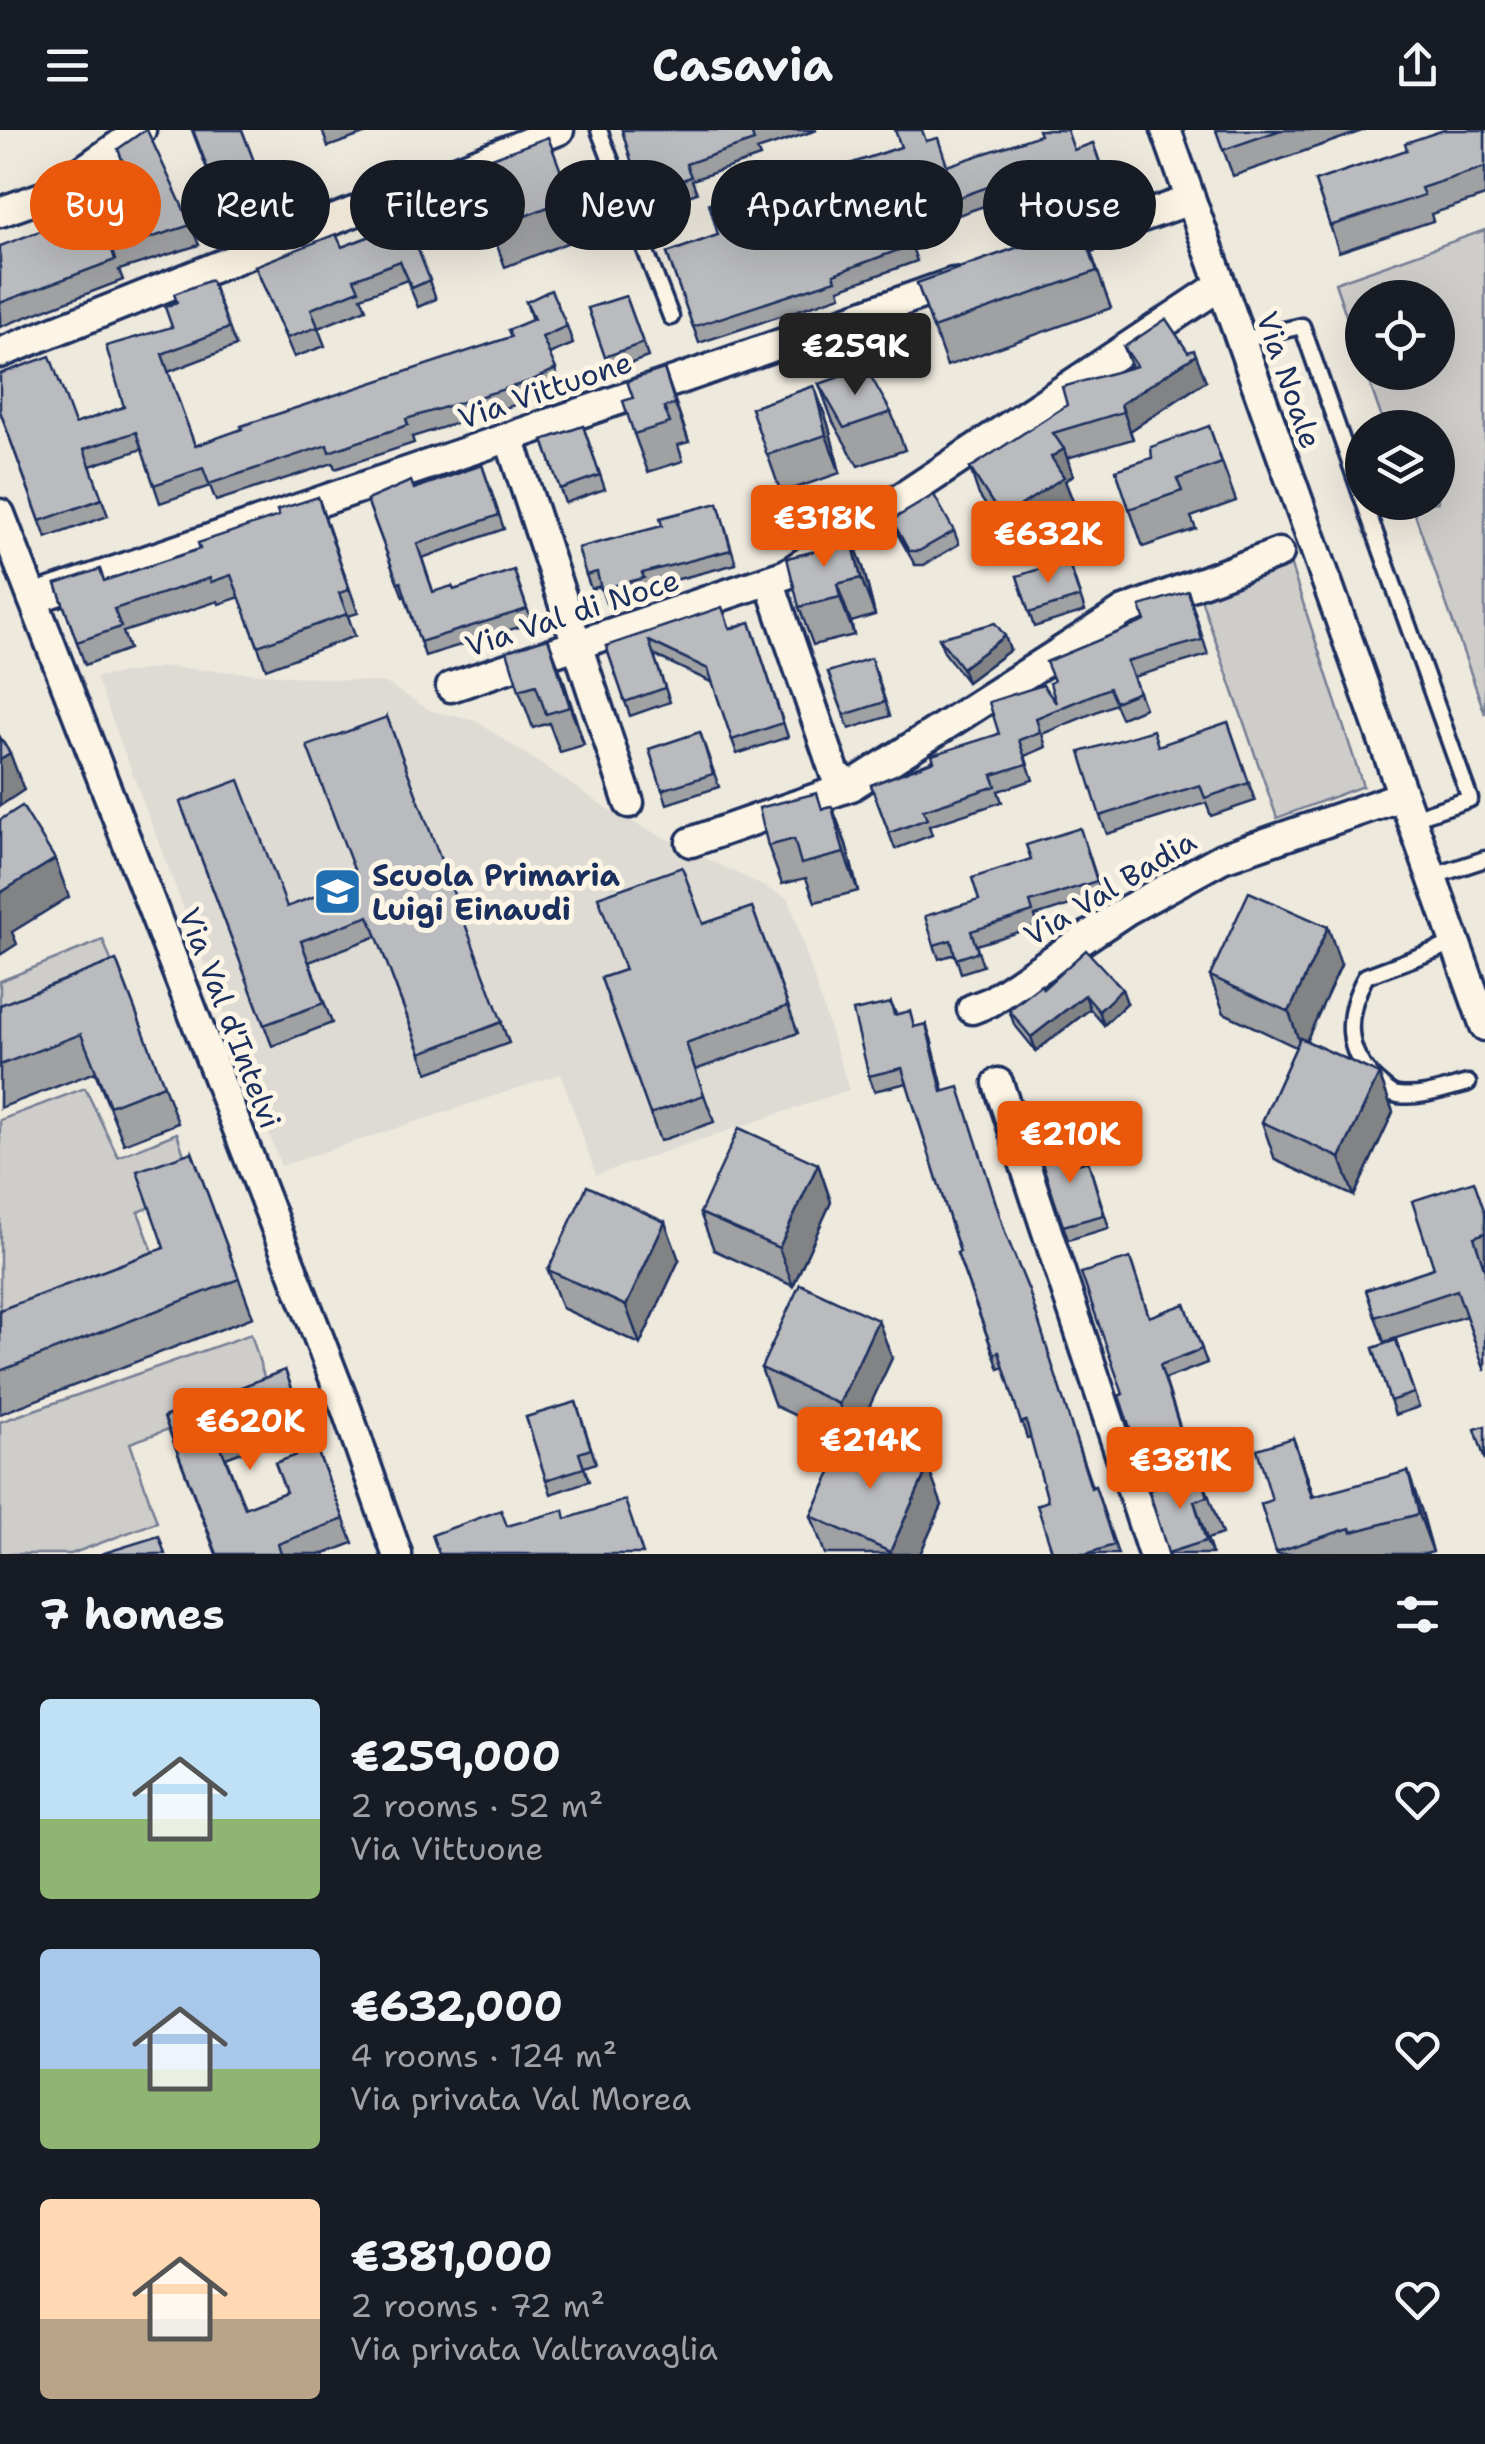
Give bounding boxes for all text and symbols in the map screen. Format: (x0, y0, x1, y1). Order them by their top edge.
text: Casavia (652, 35, 833, 95)
icon: menu (40, 38, 95, 93)
icon: share (1390, 38, 1445, 93)
chip: Buy (30, 160, 161, 250)
chip: Rent (181, 160, 330, 250)
chip: Filters (350, 160, 525, 250)
chip: New (545, 160, 691, 250)
chip: Apartment (711, 160, 963, 250)
chip: House (983, 160, 1156, 250)
map controls (1345, 280, 1455, 520)
button: locate (1345, 280, 1455, 390)
street label: Via Noale (1246, 306, 1332, 454)
pin: €259K (785, 313, 925, 398)
text: €259K (801, 324, 909, 367)
street label: Via Vittuone (453, 341, 637, 439)
button: layers (1345, 410, 1455, 520)
pin: €318K (754, 485, 894, 570)
text: €318K (773, 496, 875, 539)
pin: €632K (978, 501, 1118, 586)
text: €632K (993, 512, 1103, 555)
street label: Via Val di Noce (460, 559, 684, 667)
street label: Via Val Badia (1016, 820, 1204, 956)
place label: Scuola Primaria Luigi Einaudi (372, 855, 621, 930)
school or university icon: Scuola Primaria Luigi Einaudi (311, 866, 363, 918)
street label: Via Val d'Intelvi (169, 902, 291, 1134)
pin: €210K (1000, 1101, 1140, 1186)
text: €210K (1019, 1112, 1121, 1155)
pin: €620K (180, 1388, 320, 1473)
text: €620K (195, 1399, 305, 1442)
pin: €214K (800, 1407, 940, 1492)
text: €214K (819, 1418, 921, 1461)
pin: €381K (1110, 1427, 1250, 1512)
text: €381K (1129, 1438, 1231, 1481)
text: 7 homes (40, 1586, 225, 1642)
icon: filters (1390, 1587, 1445, 1642)
text: €259,000 (350, 1728, 561, 1784)
icon: home (120, 1739, 240, 1859)
icon: heart (1390, 1772, 1445, 1827)
text: 2 rooms · 52 m² (350, 1784, 603, 1827)
text: Via Vittuone (350, 1827, 543, 1870)
text: €632,000 (350, 1978, 563, 2034)
icon: home (120, 1989, 240, 2109)
icon: heart (1390, 2022, 1445, 2077)
text: 4 rooms · 124 m² (350, 2034, 617, 2077)
text: Via privata Val Morea (350, 2077, 691, 2120)
text: €381,000 (350, 2228, 553, 2284)
icon: home (120, 2239, 240, 2359)
icon: heart (1390, 2272, 1445, 2327)
text: 2 rooms · 72 m² (350, 2284, 605, 2327)
text: Via privata Valtravaglia (350, 2327, 718, 2370)

